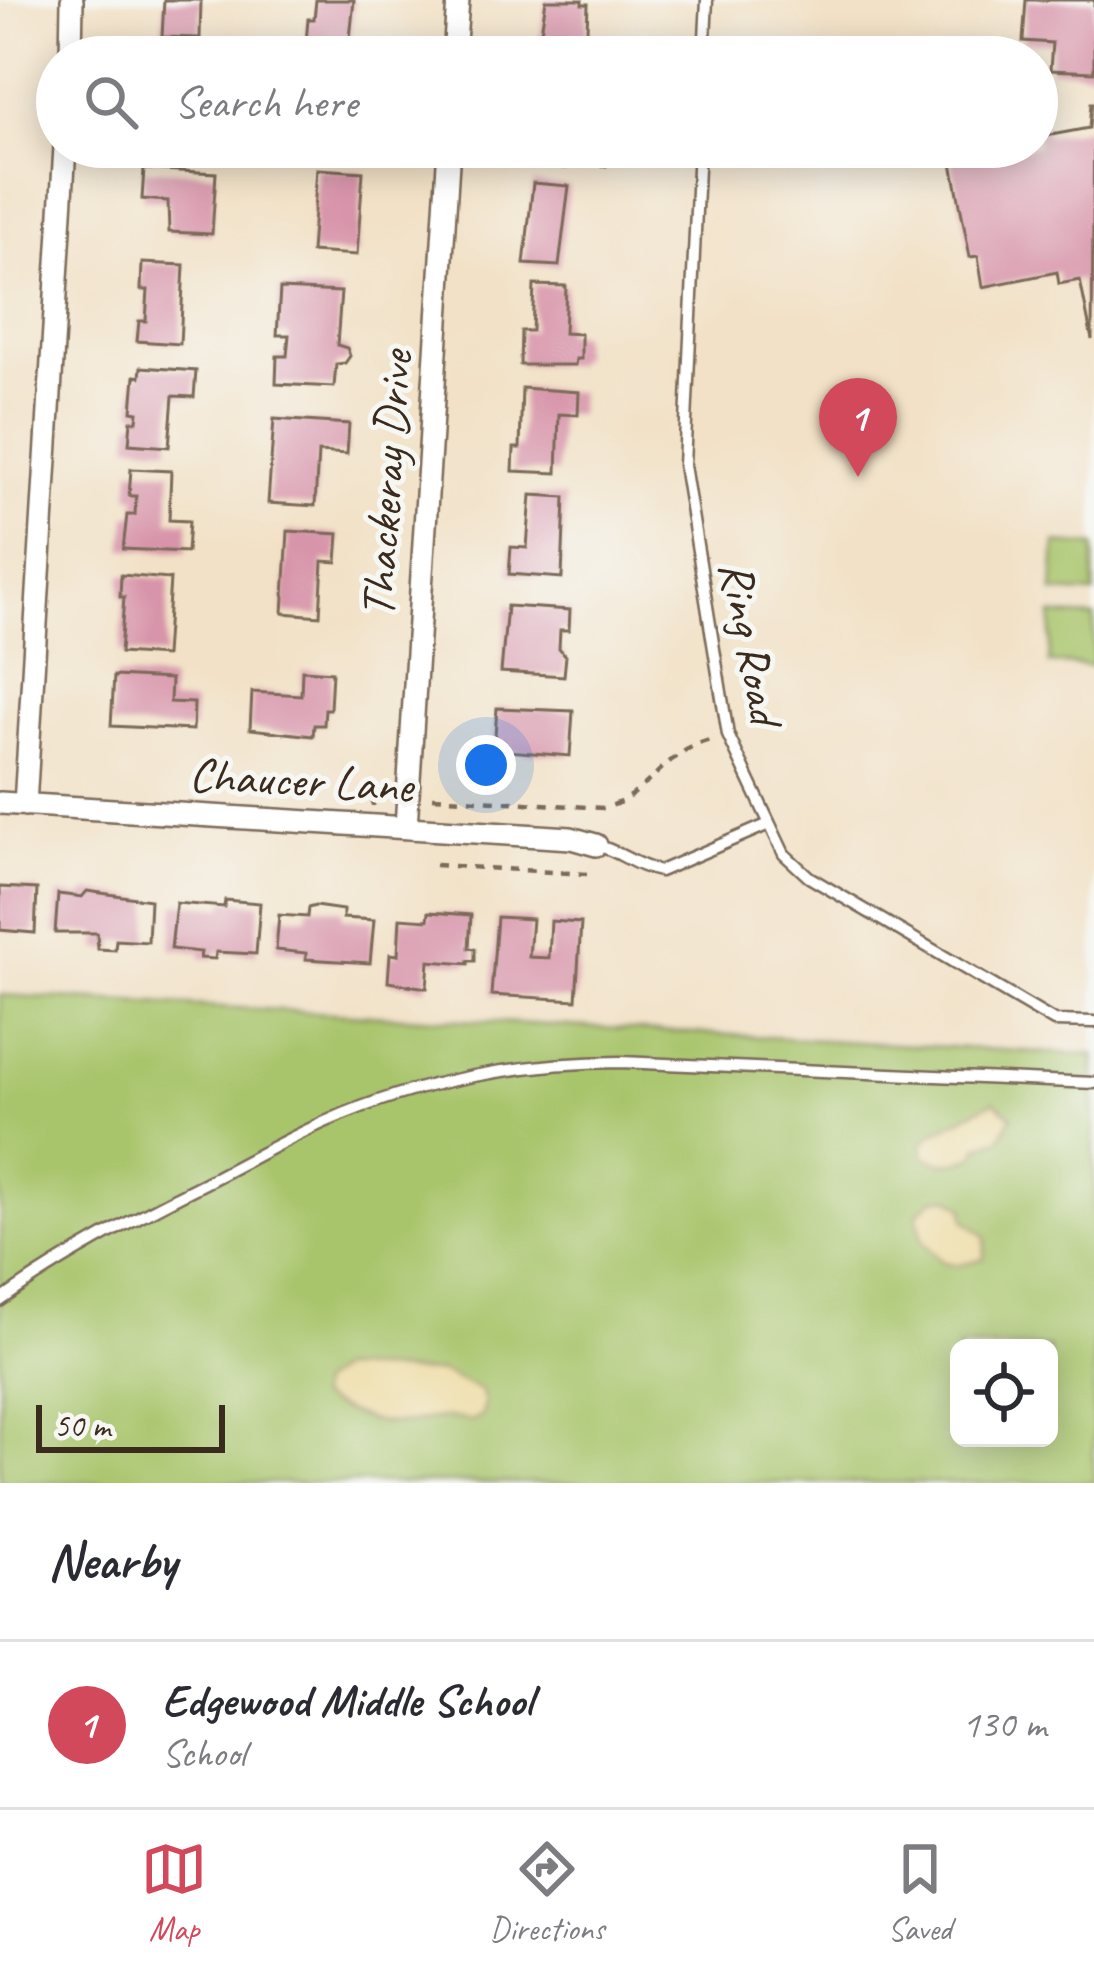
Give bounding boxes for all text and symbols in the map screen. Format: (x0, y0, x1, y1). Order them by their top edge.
search box (36, 36, 1058, 168)
icon: search (78, 69, 144, 135)
text: Search here (174, 74, 357, 131)
street label: Thackeray Drive (347, 345, 425, 619)
pin: 1 (819, 378, 897, 477)
street label: Ring Road (706, 556, 797, 735)
your location (456, 735, 516, 795)
street label: Chaucer Lane (188, 744, 418, 816)
map controls (950, 1339, 1058, 1447)
button: locate (950, 1339, 1058, 1447)
scale bar (36, 1399, 225, 1452)
text: 50 m (54, 1405, 110, 1447)
text: Nearby (48, 1529, 176, 1593)
text: Edgewood Middle School (162, 1672, 532, 1729)
text: 1 (78, 1700, 96, 1749)
text: 130 m (962, 1700, 1046, 1749)
text: School (162, 1729, 246, 1778)
tab: Map (141, 1836, 207, 1950)
tab: Directions (490, 1836, 604, 1950)
tab: Saved (887, 1836, 953, 1950)

